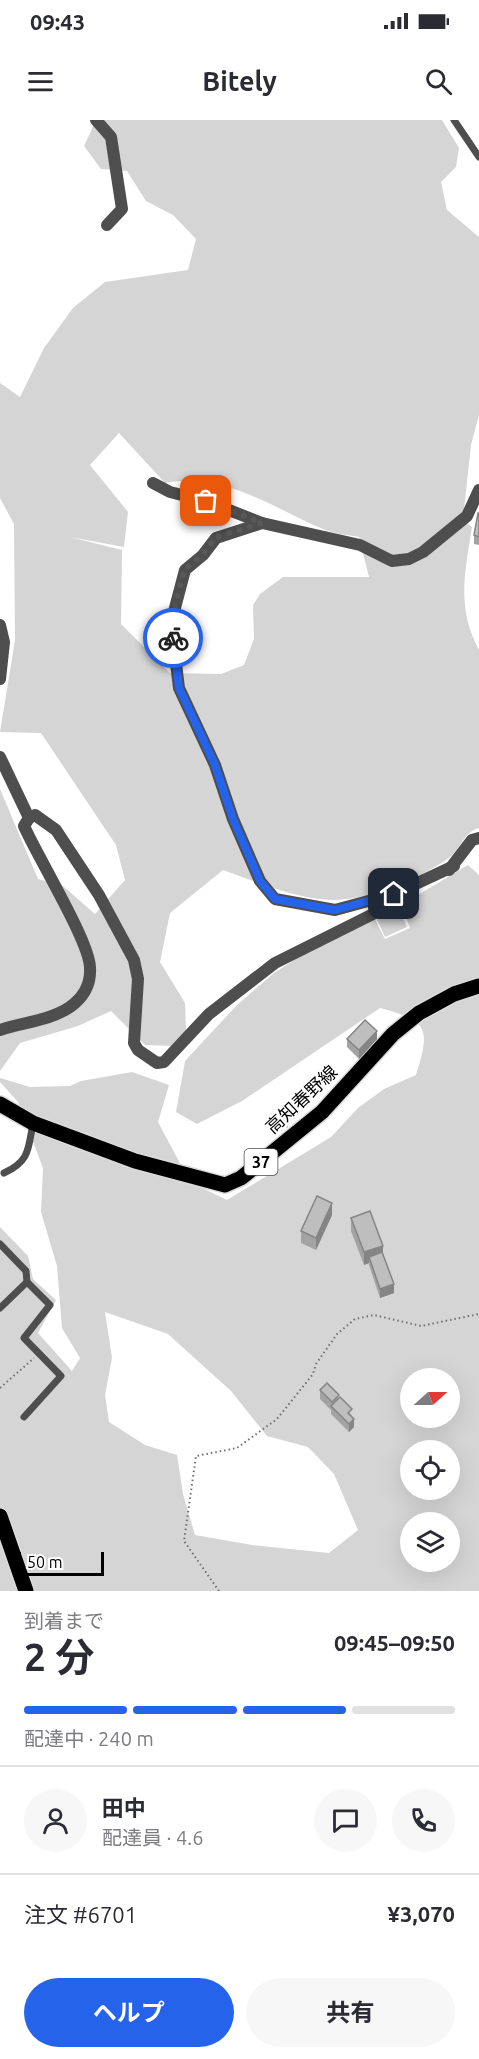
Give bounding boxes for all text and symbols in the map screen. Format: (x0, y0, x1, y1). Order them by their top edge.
text: 09:43 (30, 9, 85, 34)
icon: menu (24, 65, 57, 98)
icon: search (422, 65, 455, 98)
text: Bitely (202, 66, 277, 96)
pin (180, 475, 231, 526)
icon: bag (189, 484, 222, 517)
courier (143, 608, 203, 668)
icon: bike (157, 622, 190, 655)
pin (368, 868, 419, 919)
icon: home (377, 877, 410, 910)
street label: 高知春野線 (261, 1061, 341, 1137)
road number: 37 (244, 1149, 278, 1175)
north arrow (400, 1368, 460, 1428)
map controls (400, 1368, 460, 1572)
button: locate (400, 1440, 460, 1500)
button: layers (400, 1512, 460, 1572)
scale bar (18, 1549, 104, 1576)
text: 50 m (27, 1553, 63, 1571)
text: 到着まで (24, 1609, 104, 1632)
text: 09:45–09:50 (334, 1630, 455, 1655)
text: 2 分 (24, 1635, 94, 1678)
text: 配達中 · 240 m (24, 1727, 154, 1750)
button: person (24, 1789, 87, 1852)
button: chat (314, 1789, 377, 1852)
button: phone (392, 1789, 455, 1852)
text: 田中 (102, 1795, 146, 1820)
text: 配達員 · 4.6 (102, 1826, 204, 1849)
text: ¥3,070 (388, 1901, 455, 1926)
text: 注文 #6701 (24, 1902, 137, 1927)
button: ヘルプ (24, 1978, 234, 2047)
button: 共有 (246, 1978, 455, 2047)

